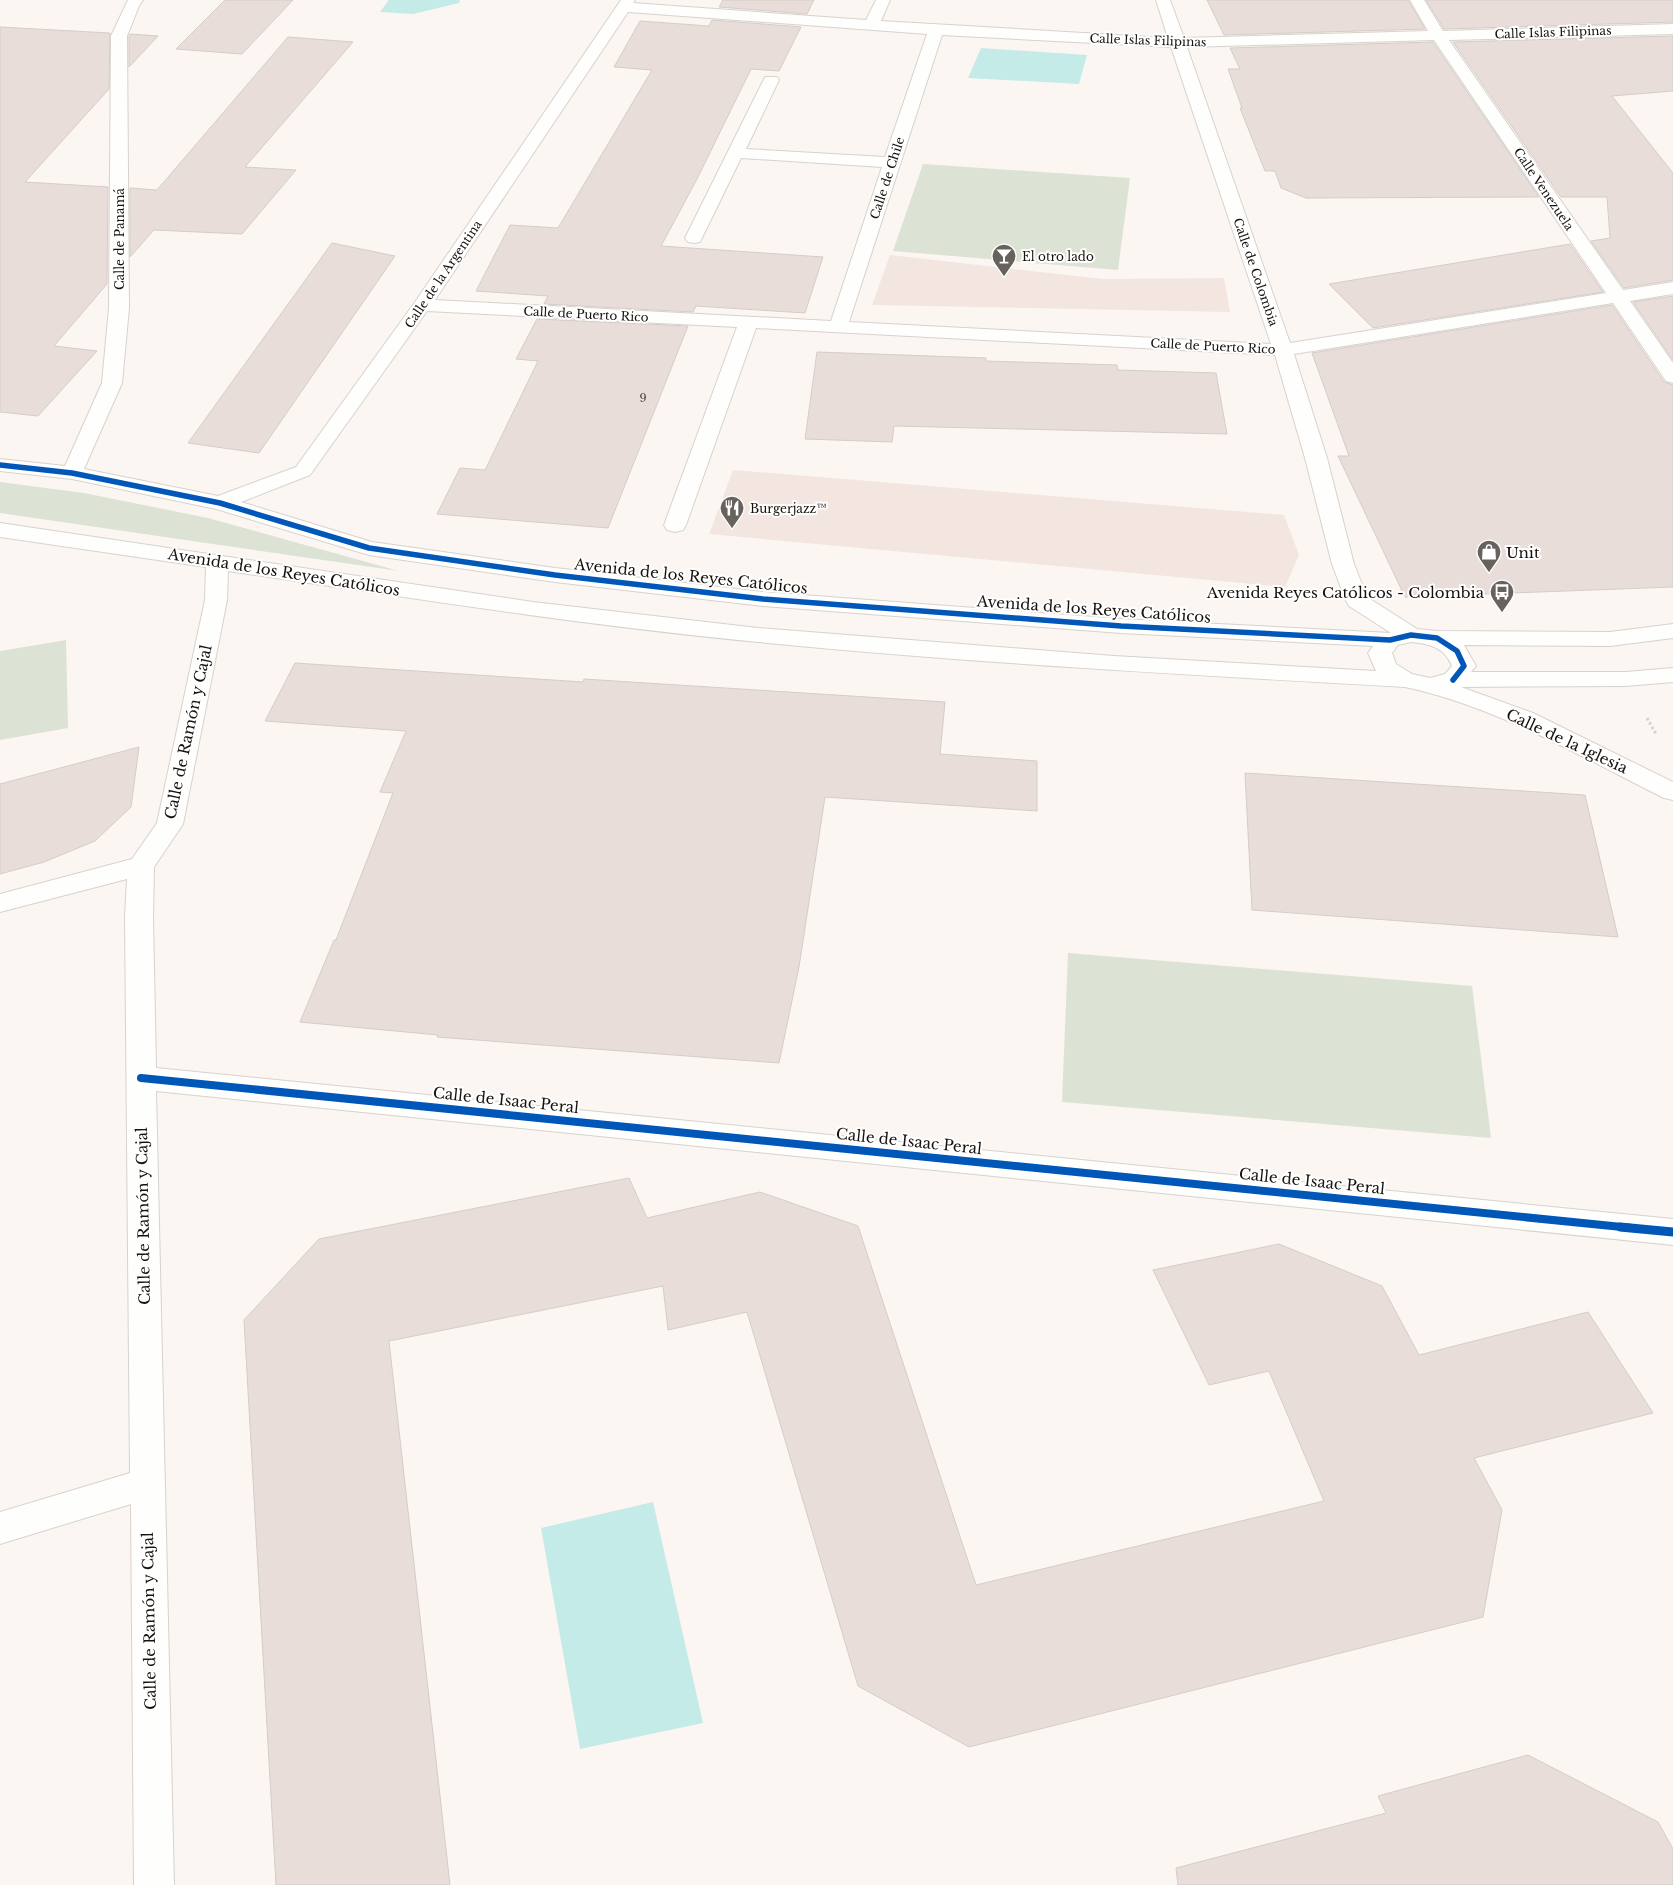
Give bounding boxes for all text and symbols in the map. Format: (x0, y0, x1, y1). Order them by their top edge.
street label: Calle Islas Filipinas (1494, 22, 1612, 42)
street label: Calle Islas Filipinas (1089, 30, 1207, 50)
street label: Calle de Chile (867, 135, 907, 221)
street label: Calle Venezuela (1511, 145, 1577, 233)
street label: Calle de Panamá (112, 188, 127, 290)
street label: Calle de Colombia (1230, 216, 1282, 328)
street label: Calle de la Argentina (401, 217, 485, 331)
bar icon: El otro lado (991, 243, 1017, 277)
place label: El otro lado (1022, 249, 1094, 264)
street label: Calle de Puerto Rico (523, 303, 649, 325)
street label: Calle de Puerto Rico (1150, 335, 1276, 357)
house number: 9 (639, 391, 647, 405)
restaurant icon: Burgerjazz™ (719, 495, 745, 529)
place label: Burgerjazz™ (750, 501, 827, 516)
shop icon: Unit (1476, 539, 1502, 573)
place label: Unit (1506, 543, 1540, 562)
street label: Avenida de los Reyes Católicos (166, 544, 402, 600)
street label: Avenida de los Reyes Católicos (572, 554, 809, 598)
bus stop icon: Avenida Reyes Católicos - Colombia (1489, 579, 1515, 613)
place label: Avenida Reyes Católicos - Colombia (1206, 583, 1485, 602)
street label: Avenida de los Reyes Católicos (975, 591, 1212, 627)
street label: Calle de Ramón y Cajal (160, 643, 216, 821)
street label: Calle de la Iglesia (1503, 705, 1631, 778)
street label: Calle de Isaac Peral (432, 1083, 580, 1117)
street label: Calle de Isaac Peral (835, 1124, 983, 1158)
street label: Calle de Ramón y Cajal (132, 1127, 154, 1305)
street label: Calle de Isaac Peral (1238, 1164, 1386, 1198)
street label: Calle de Ramón y Cajal (138, 1532, 160, 1710)

